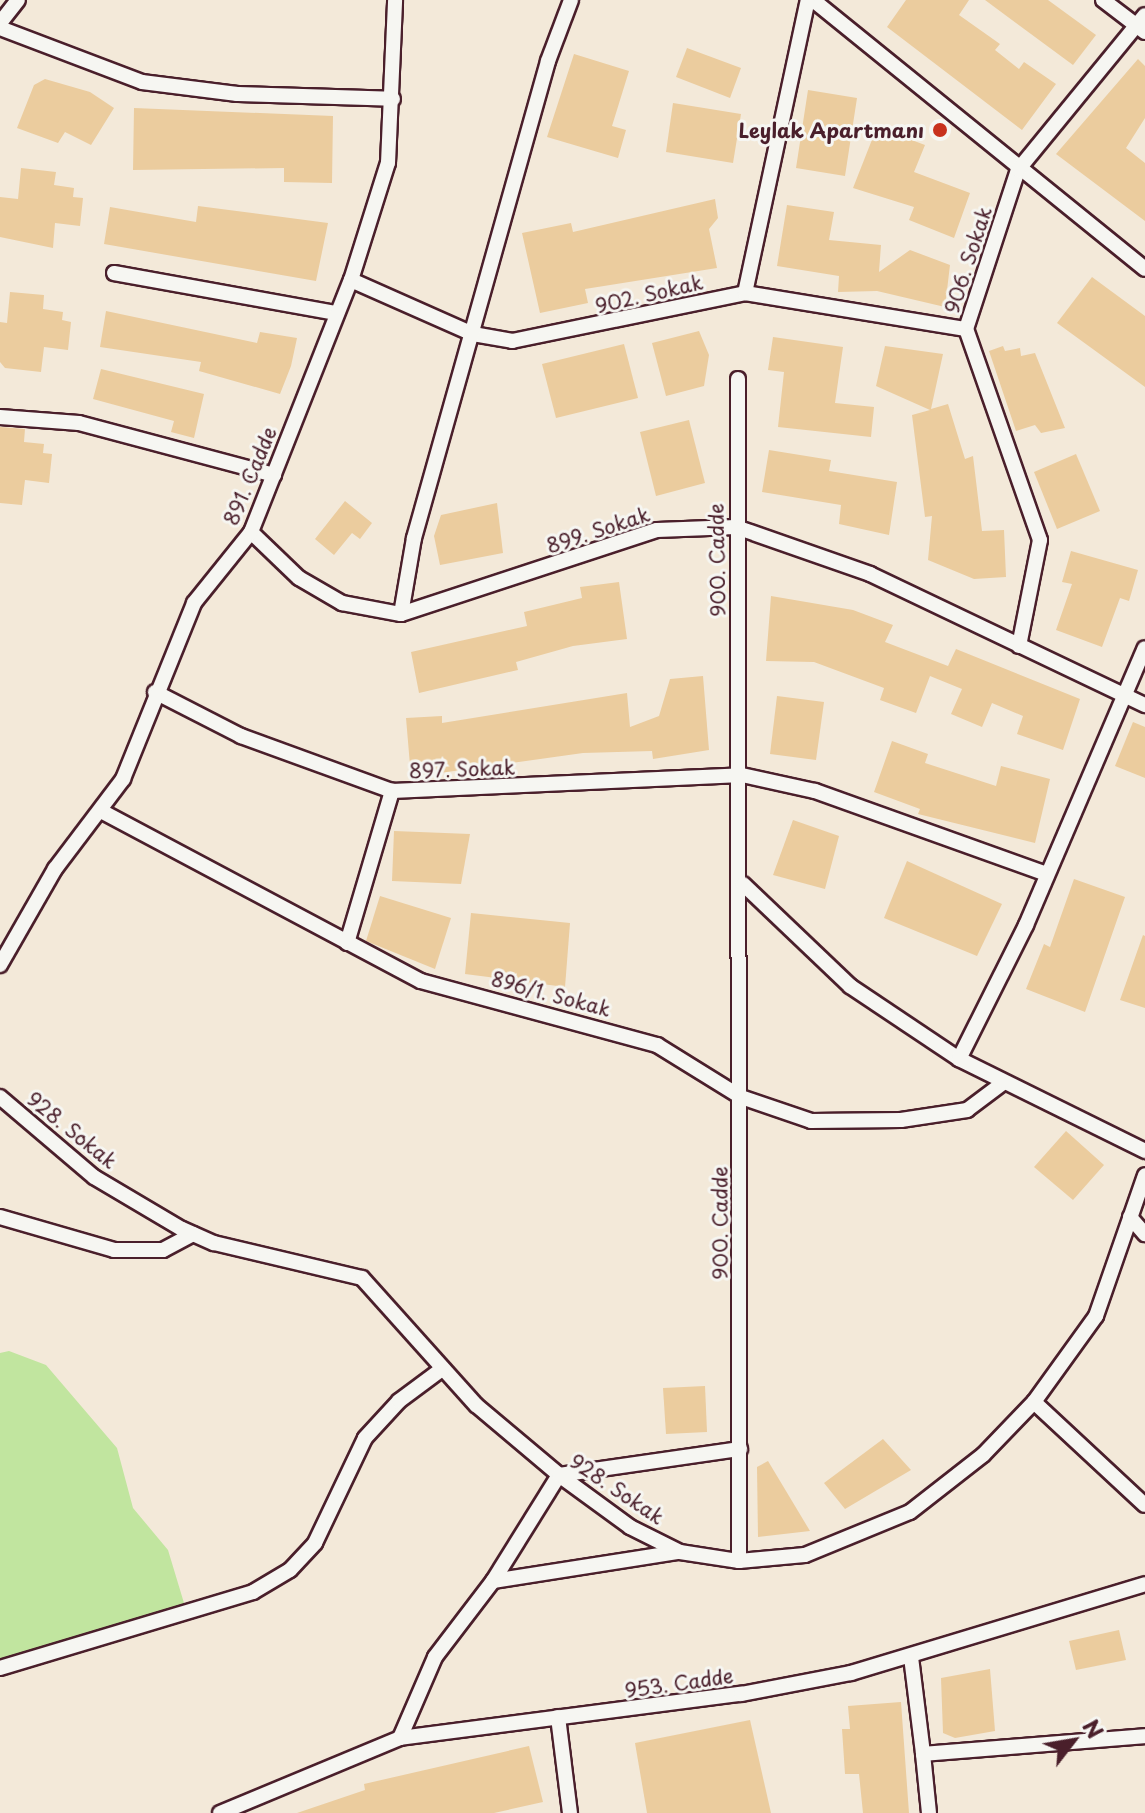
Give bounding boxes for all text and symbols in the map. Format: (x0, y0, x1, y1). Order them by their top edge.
place label: Leylak Apartmanı (738, 118, 924, 142)
marker: Leylak Apartmanı (931, 121, 949, 139)
street label: 906. Sokak (939, 203, 997, 317)
street label: 902. Sokak (592, 270, 706, 318)
street label: 891. Cadde (218, 423, 282, 529)
street label: 899. Sokak (543, 502, 653, 558)
street label: 900. Cadde (704, 503, 730, 617)
street label: 897. Sokak (409, 755, 515, 783)
street label: 896/1. Sokak (487, 966, 615, 1022)
street label: 928. Sokak (22, 1086, 122, 1174)
street label: 900. Cadde (708, 1166, 732, 1280)
street label: 928. Sokak (565, 1448, 669, 1530)
street label: 953. Cadde (623, 1664, 735, 1702)
north arrow (1033, 1701, 1113, 1781)
text: N (1075, 1712, 1113, 1744)

